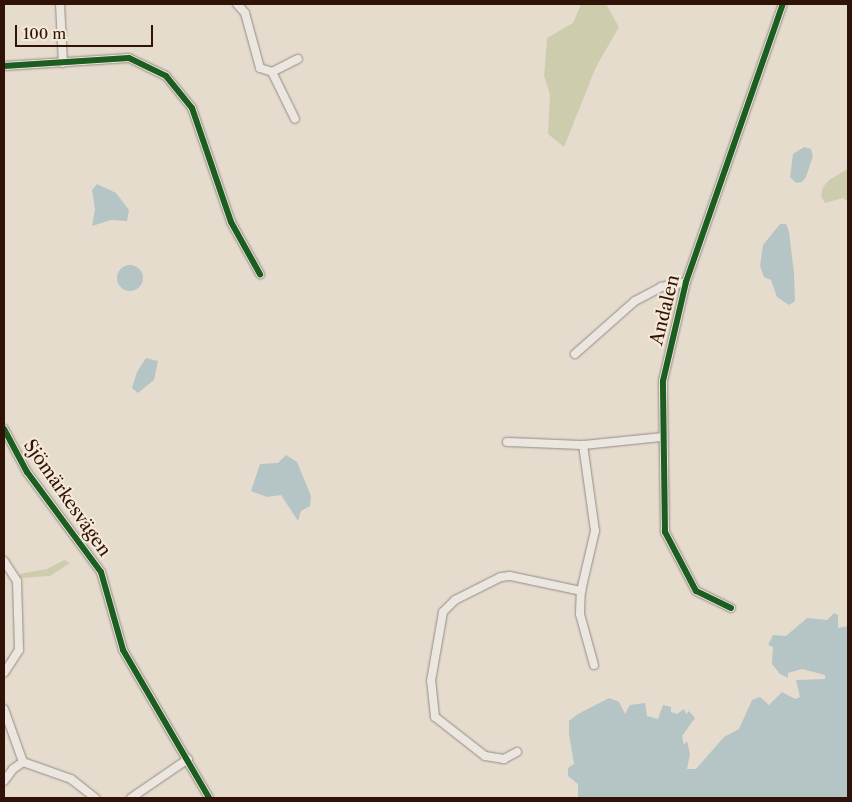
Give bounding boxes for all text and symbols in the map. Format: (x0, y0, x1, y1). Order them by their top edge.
scale bar (18, 15, 155, 47)
text: 100 m (23, 24, 66, 43)
street label: Andalen (646, 273, 684, 347)
street label: Sjömärkesvägen (19, 435, 115, 561)

